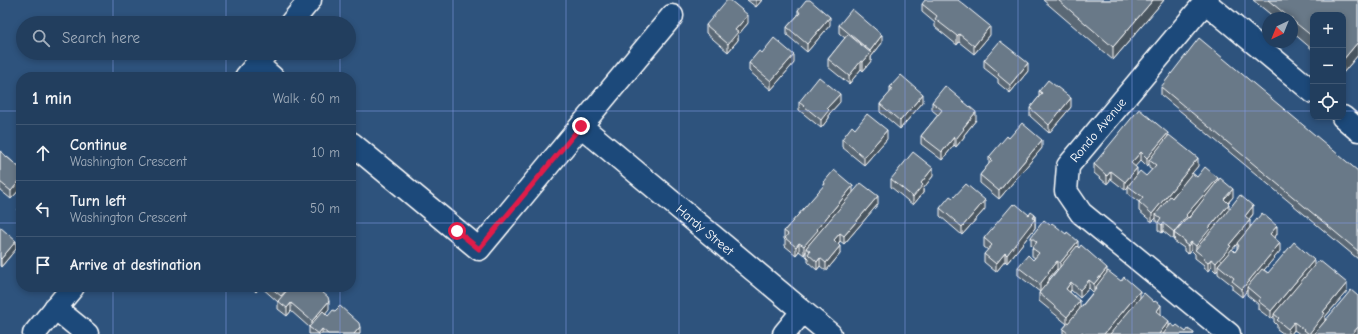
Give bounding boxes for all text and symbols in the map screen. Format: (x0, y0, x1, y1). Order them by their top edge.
north arrow (1262, 12, 1298, 48)
map controls (1310, 12, 1346, 120)
button: + (1310, 12, 1346, 48)
search box (16, 16, 356, 60)
icon: search (30, 27, 52, 49)
text: Search here (62, 29, 140, 47)
button: − (1310, 48, 1346, 84)
button: locate (1310, 84, 1346, 120)
text: 1 min (32, 89, 72, 108)
text: Walk · 60 m (273, 91, 340, 106)
street label: Rondo Avenue (1067, 94, 1130, 165)
route end (572, 117, 590, 135)
text: Continue (70, 136, 127, 154)
icon: ahead (32, 142, 54, 164)
text: 10 m (312, 145, 340, 160)
text: Washington Crescent (70, 154, 187, 169)
text: Turn left (70, 192, 126, 210)
icon: left (32, 198, 54, 220)
text: 50 m (310, 201, 340, 216)
street label: Hardy Street (673, 202, 738, 259)
text: Washington Crescent (70, 210, 187, 225)
route start (448, 222, 466, 240)
icon: arrive (32, 254, 54, 276)
text: Arrive at destination (70, 256, 201, 274)

